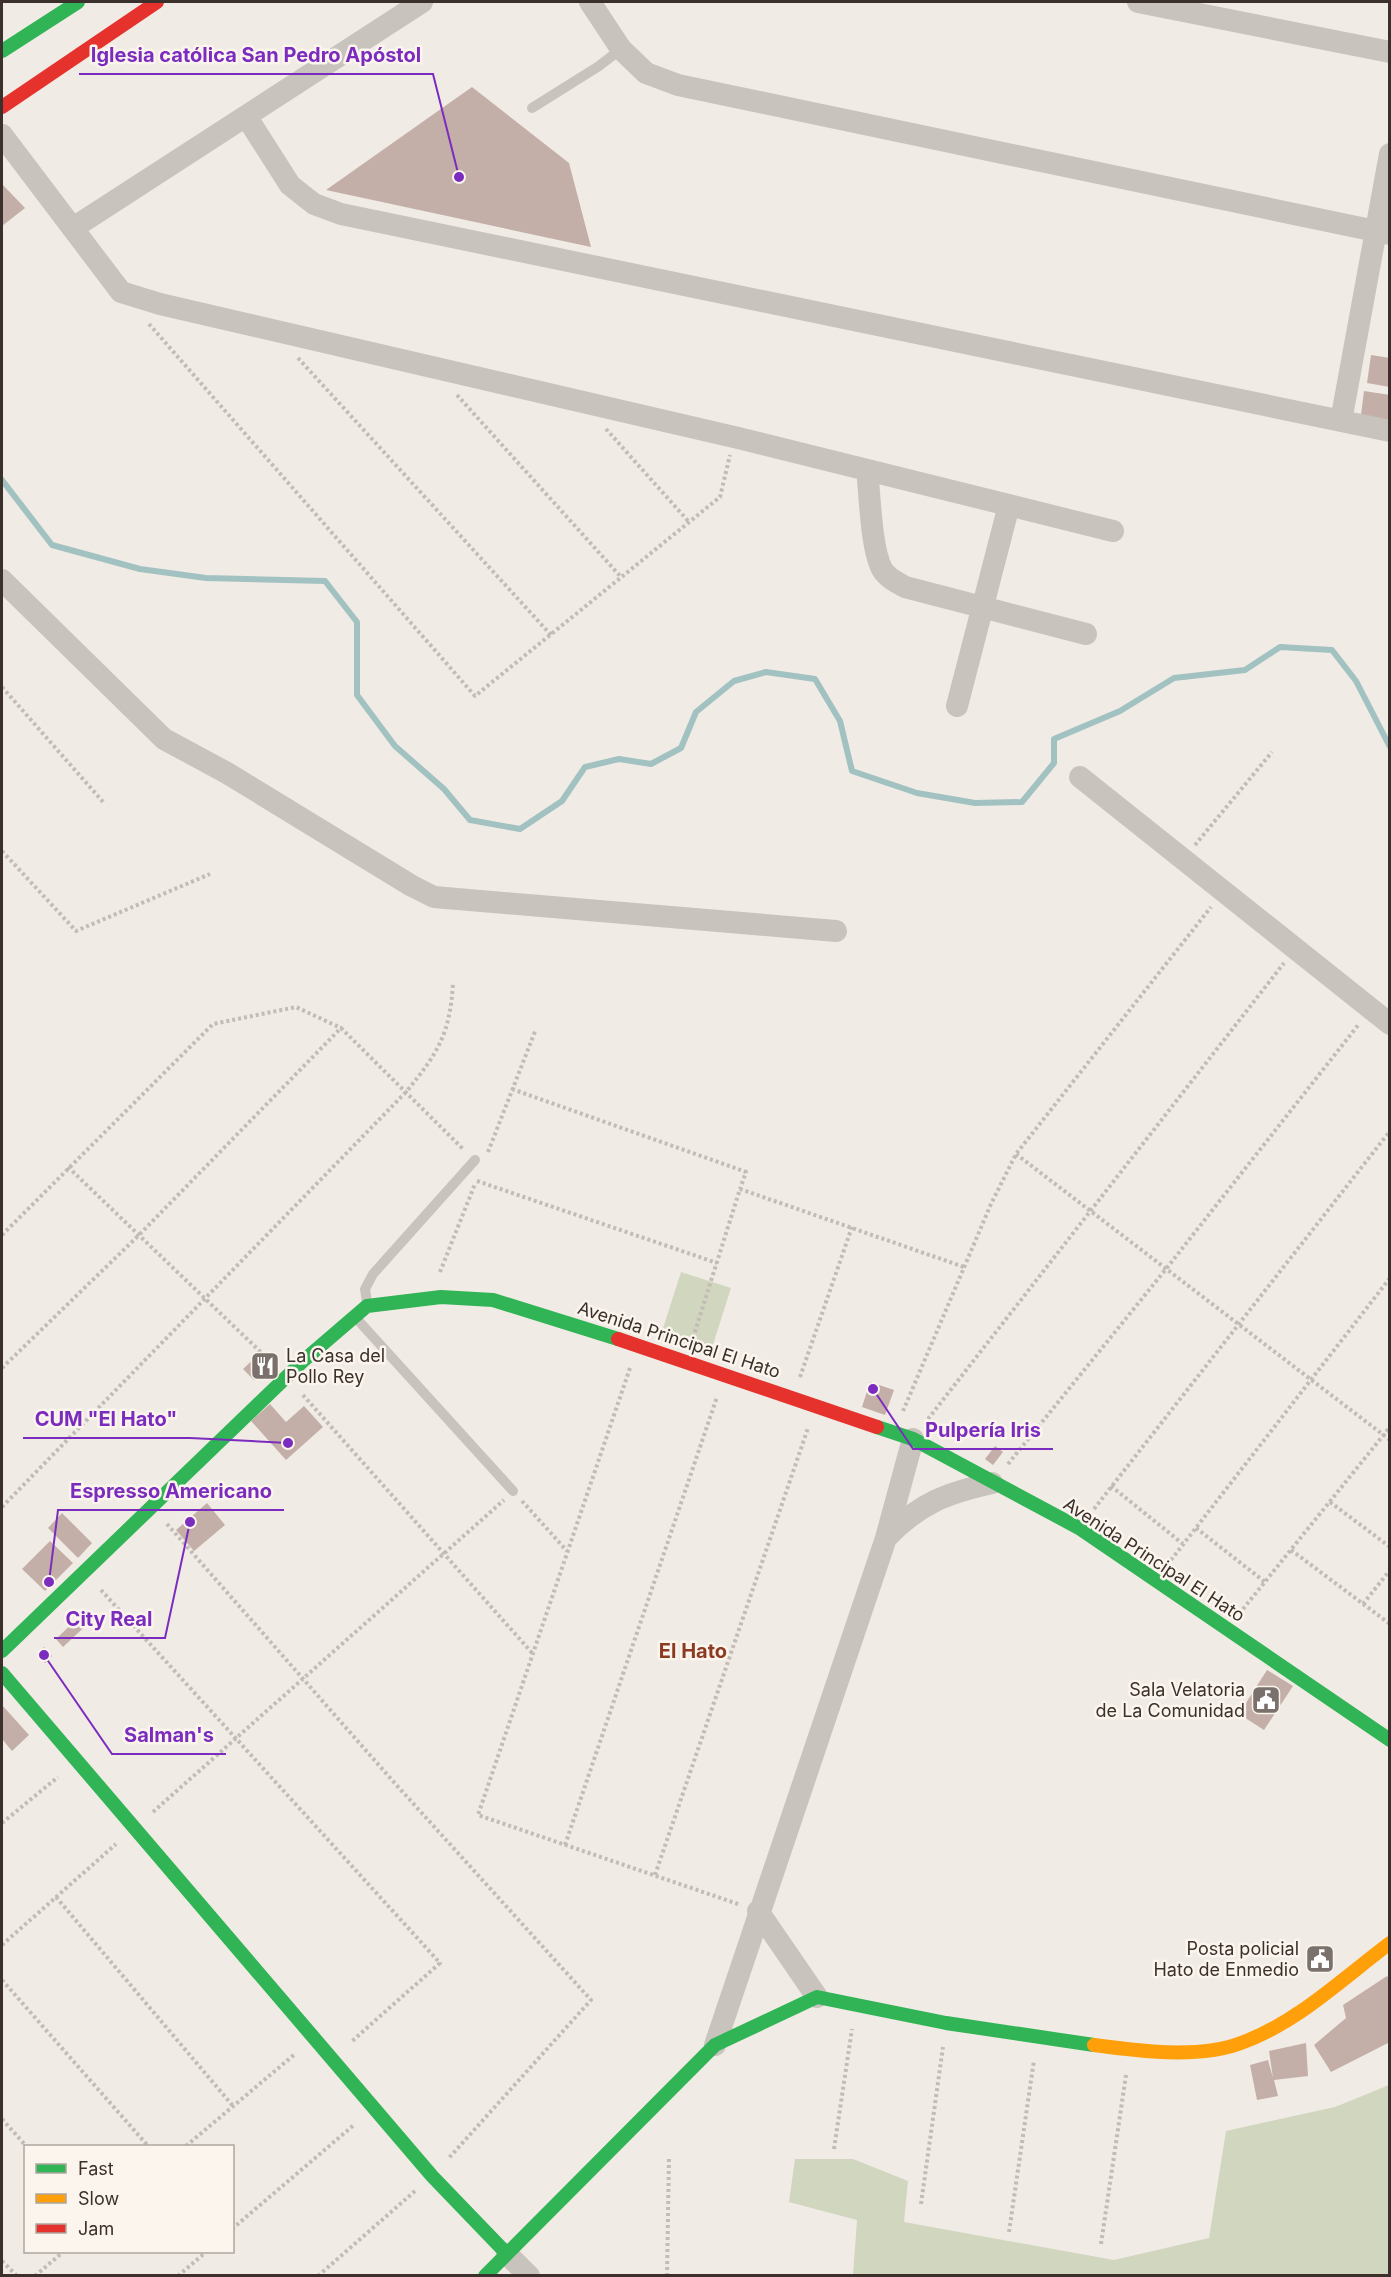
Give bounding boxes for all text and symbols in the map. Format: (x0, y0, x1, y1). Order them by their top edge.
callout: Iglesia católica San Pedro Apóstol (79, 36, 433, 74)
text: Iglesia católica San Pedro Apóstol (91, 43, 421, 67)
street label: Avenida Principal El Hato (575, 1297, 783, 1382)
place label: La Casa del Pollo Rey (286, 1345, 385, 1387)
restaurant icon: La Casa del Pollo Rey (249, 1350, 281, 1382)
callout: CUM "El Hato" (23, 1400, 190, 1438)
text: CUM "El Hato" (35, 1407, 177, 1431)
callout: Pulpería Iris (913, 1411, 1053, 1449)
text: Pulpería Iris (925, 1418, 1041, 1442)
callout: Espresso Americano (58, 1472, 284, 1510)
text: Espresso Americano (70, 1479, 272, 1503)
street label: Avenida Principal El Hato (1060, 1493, 1249, 1626)
callout: City Real (54, 1600, 165, 1638)
text: City Real (66, 1607, 152, 1631)
district label: El Hato (659, 1639, 727, 1663)
place label: Sala Velatoria de La Comunidad (1096, 1679, 1245, 1721)
public building icon: Sala Velatoria de La Comunidad (1250, 1684, 1282, 1716)
callout: Salman's (112, 1716, 226, 1754)
text: Salman's (124, 1723, 214, 1747)
place label: Posta policial Hato de Enmedio (1153, 1938, 1299, 1980)
public building icon: Posta policial Hato de Enmedio (1304, 1943, 1336, 1975)
legend (24, 2145, 234, 2253)
text: Fast (78, 2158, 114, 2179)
text: Slow (78, 2188, 119, 2209)
text: Jam (78, 2218, 114, 2239)

